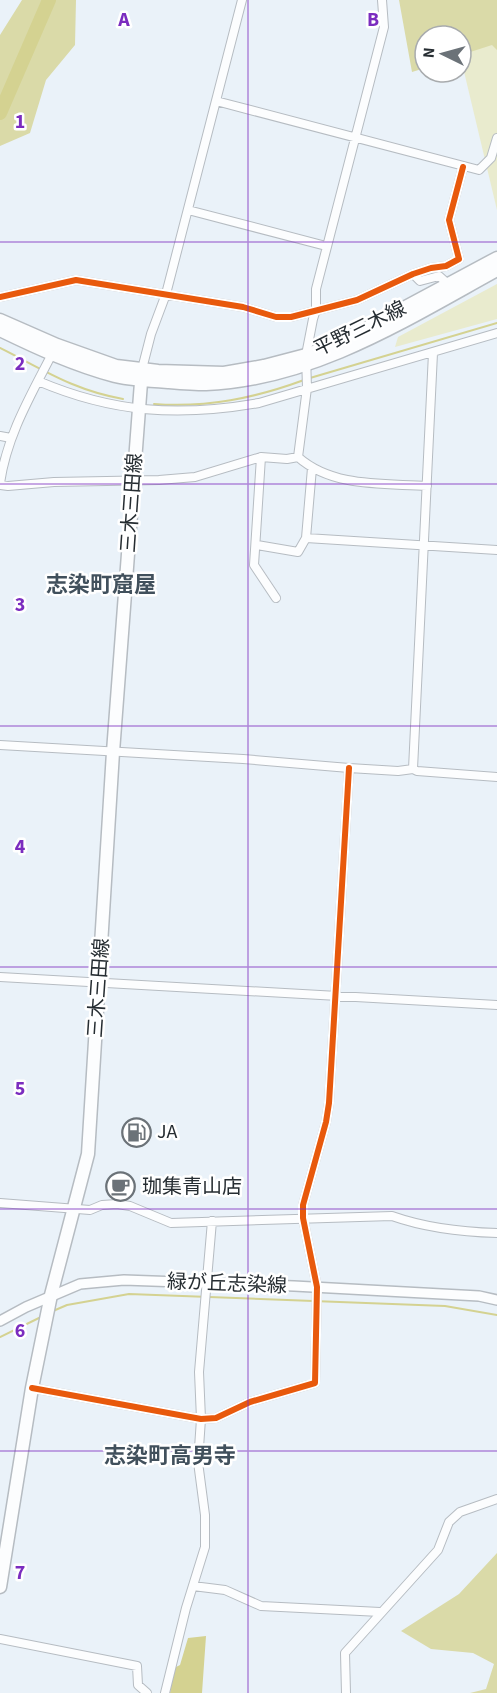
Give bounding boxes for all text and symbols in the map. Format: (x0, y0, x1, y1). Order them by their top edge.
text: A (117, 6, 130, 34)
text: B (367, 6, 379, 34)
north arrow (413, 24, 473, 84)
text: N (418, 47, 440, 59)
text: 1 (15, 108, 25, 136)
street label: 平野三木線 (309, 294, 411, 364)
text: 2 (15, 350, 25, 378)
street label: 三木三田線 (115, 452, 149, 554)
district label: 志染町窟屋 (46, 569, 156, 601)
text: 3 (15, 591, 25, 619)
text: 4 (15, 833, 26, 861)
street label: 三木三田線 (82, 937, 116, 1039)
text: 5 (15, 1075, 25, 1103)
fuel station icon: JA (120, 1116, 152, 1148)
place label: JA (157, 1118, 178, 1146)
cafe icon: 珈集青山店 (105, 1171, 137, 1203)
place label: 珈集青山店 (142, 1173, 242, 1201)
street label: 緑が丘志染線 (167, 1268, 287, 1300)
text: 6 (15, 1317, 25, 1345)
district label: 志染町高男寺 (104, 1440, 236, 1472)
text: 7 (15, 1559, 25, 1587)

